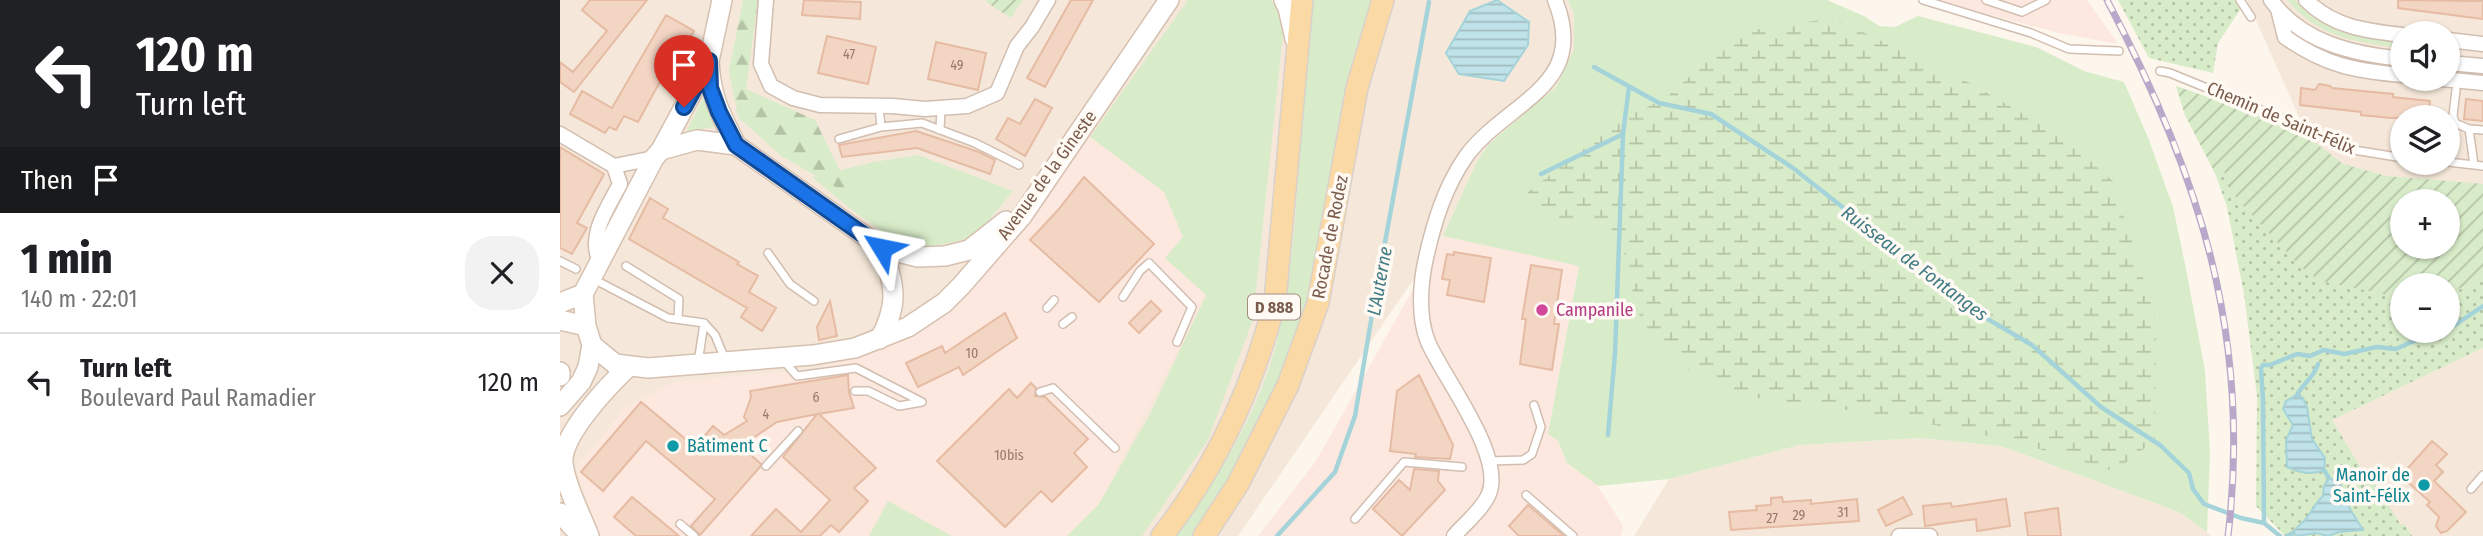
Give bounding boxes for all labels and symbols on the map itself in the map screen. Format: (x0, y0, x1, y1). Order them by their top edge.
pin (654, 35, 714, 107)
house number: 47 (843, 46, 855, 63)
house number: 49 (950, 57, 964, 74)
street label: Chemin de Saint-Félix (2203, 77, 2359, 159)
street label: Avenue de la Gineste (993, 106, 1101, 244)
street label: Rocade de Rodez (1307, 173, 1353, 301)
water label: Ruisseau de Fontanges (1837, 201, 1992, 326)
position arrow (845, 211, 919, 285)
water label: L'Auterne (1362, 245, 1397, 317)
road number: D 888 (1248, 294, 1300, 320)
place label: Campanile (1556, 299, 1634, 321)
marker: Campanile (1534, 302, 1550, 318)
house number: 10 (966, 345, 978, 362)
house number: 6 (813, 389, 820, 406)
house number: 4 (763, 406, 770, 423)
place label: Bâtiment C (687, 435, 768, 457)
marker: Bâtiment C (665, 438, 681, 454)
house number: 10bis (994, 447, 1024, 464)
place label: Manoir de Saint-Félix (2333, 464, 2410, 507)
marker: Manoir de Saint-Félix (2416, 477, 2432, 493)
house number: 31 (1837, 504, 1849, 521)
house number: 29 (1793, 507, 1806, 524)
house number: 27 (1766, 510, 1778, 527)

